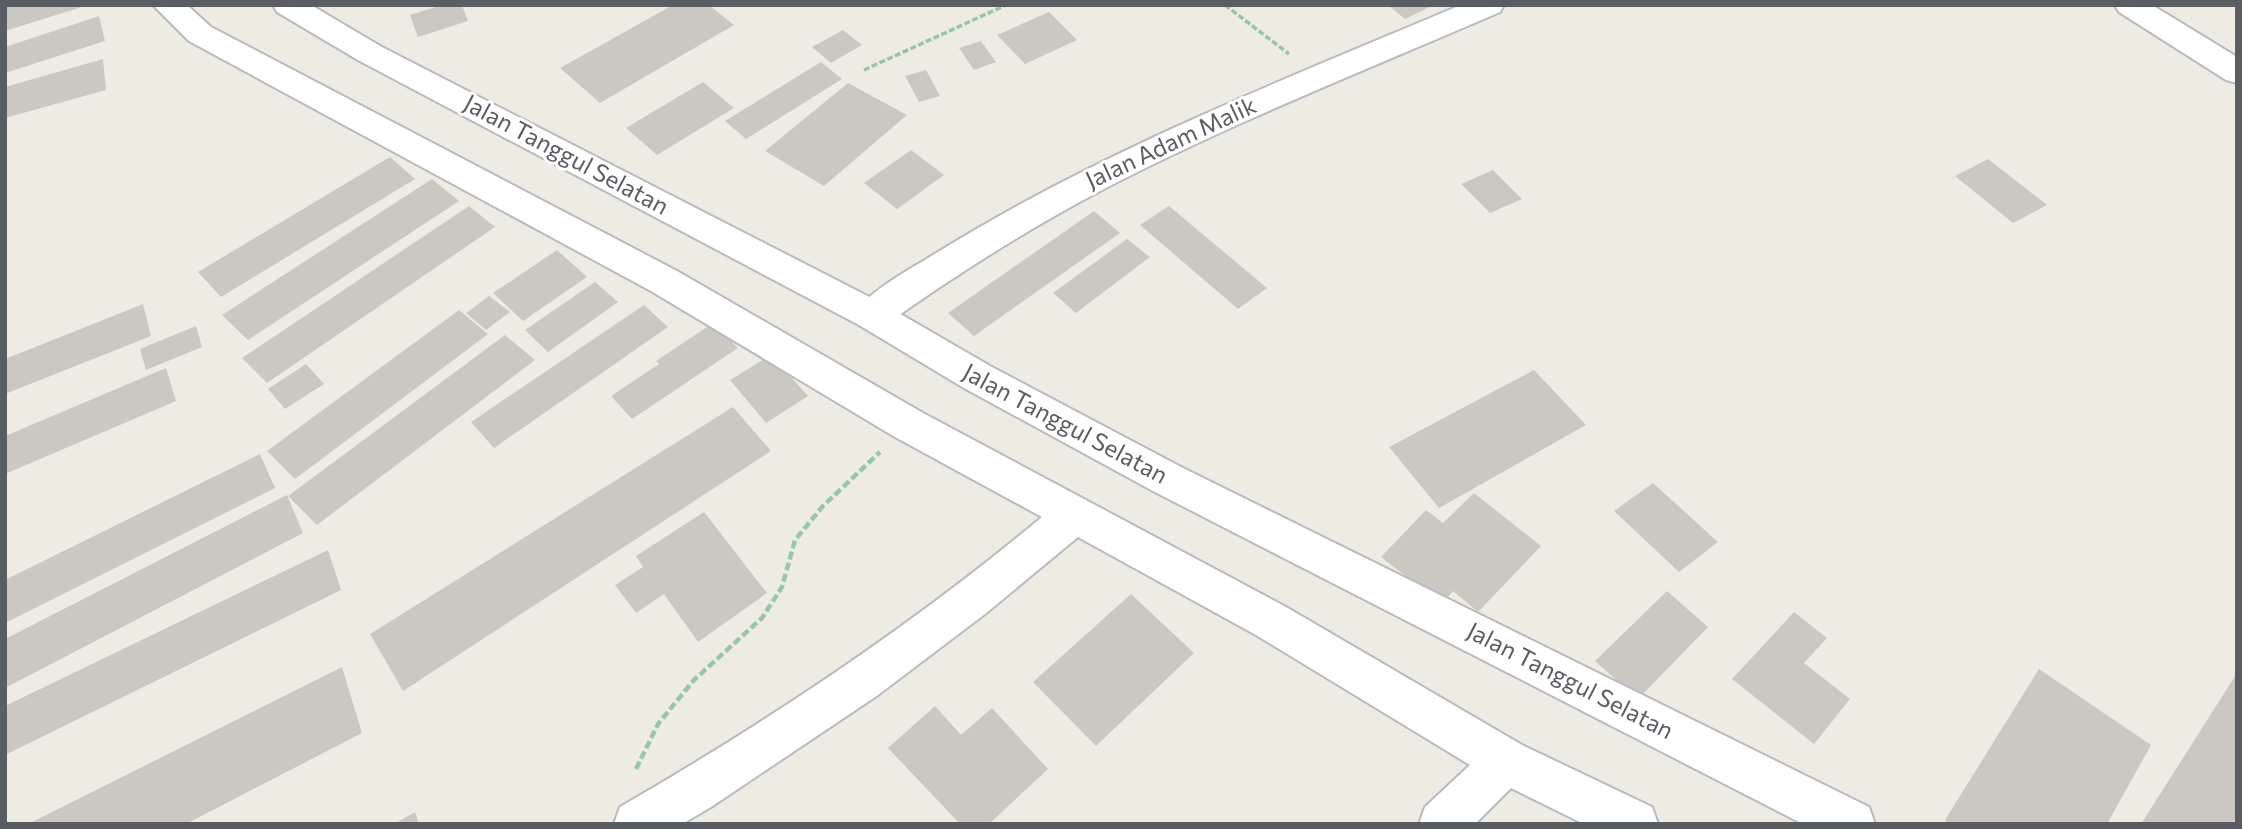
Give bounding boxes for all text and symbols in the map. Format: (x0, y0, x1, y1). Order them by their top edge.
street label: Jalan Tanggul Selatan (459, 87, 674, 220)
street label: Jalan Adam Malik (1080, 89, 1260, 194)
street label: Jalan Tanggul Selatan (958, 356, 1173, 489)
street label: Jalan Tanggul Selatan (1463, 615, 1679, 744)

